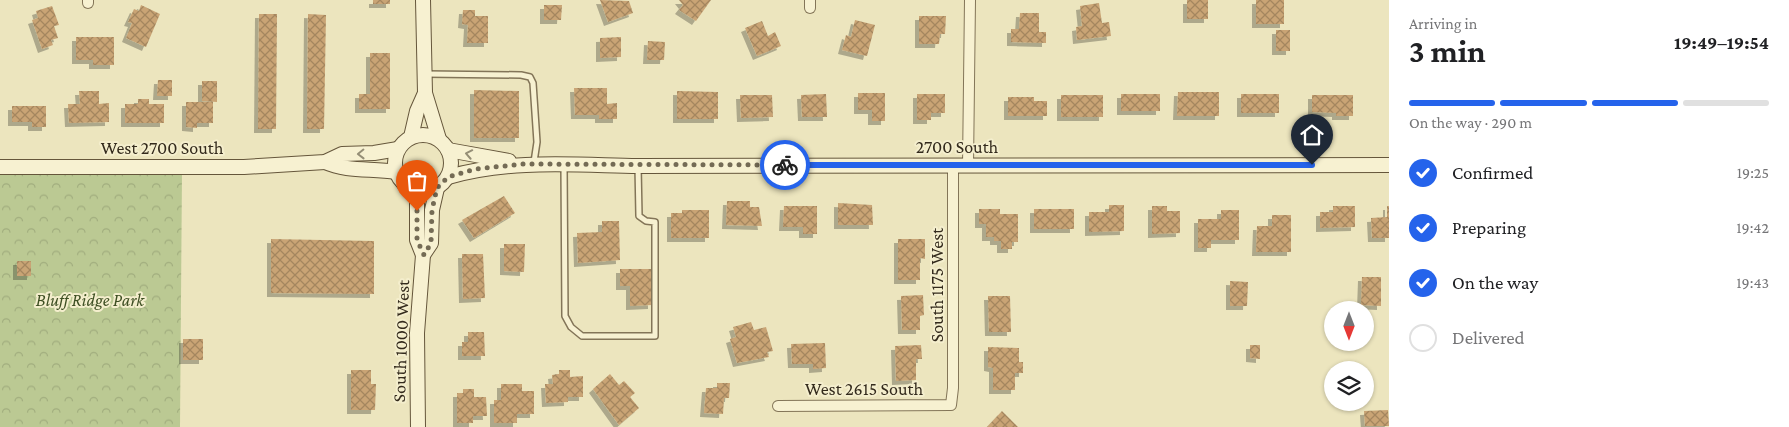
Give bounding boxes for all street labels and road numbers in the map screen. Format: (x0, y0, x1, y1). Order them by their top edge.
street label: 2700 South (916, 137, 999, 157)
street label: West 2700 South (101, 138, 224, 158)
street label: South 1175 West (927, 227, 947, 342)
street label: South 1000 West (389, 278, 413, 403)
street label: West 2615 South (805, 379, 923, 399)

